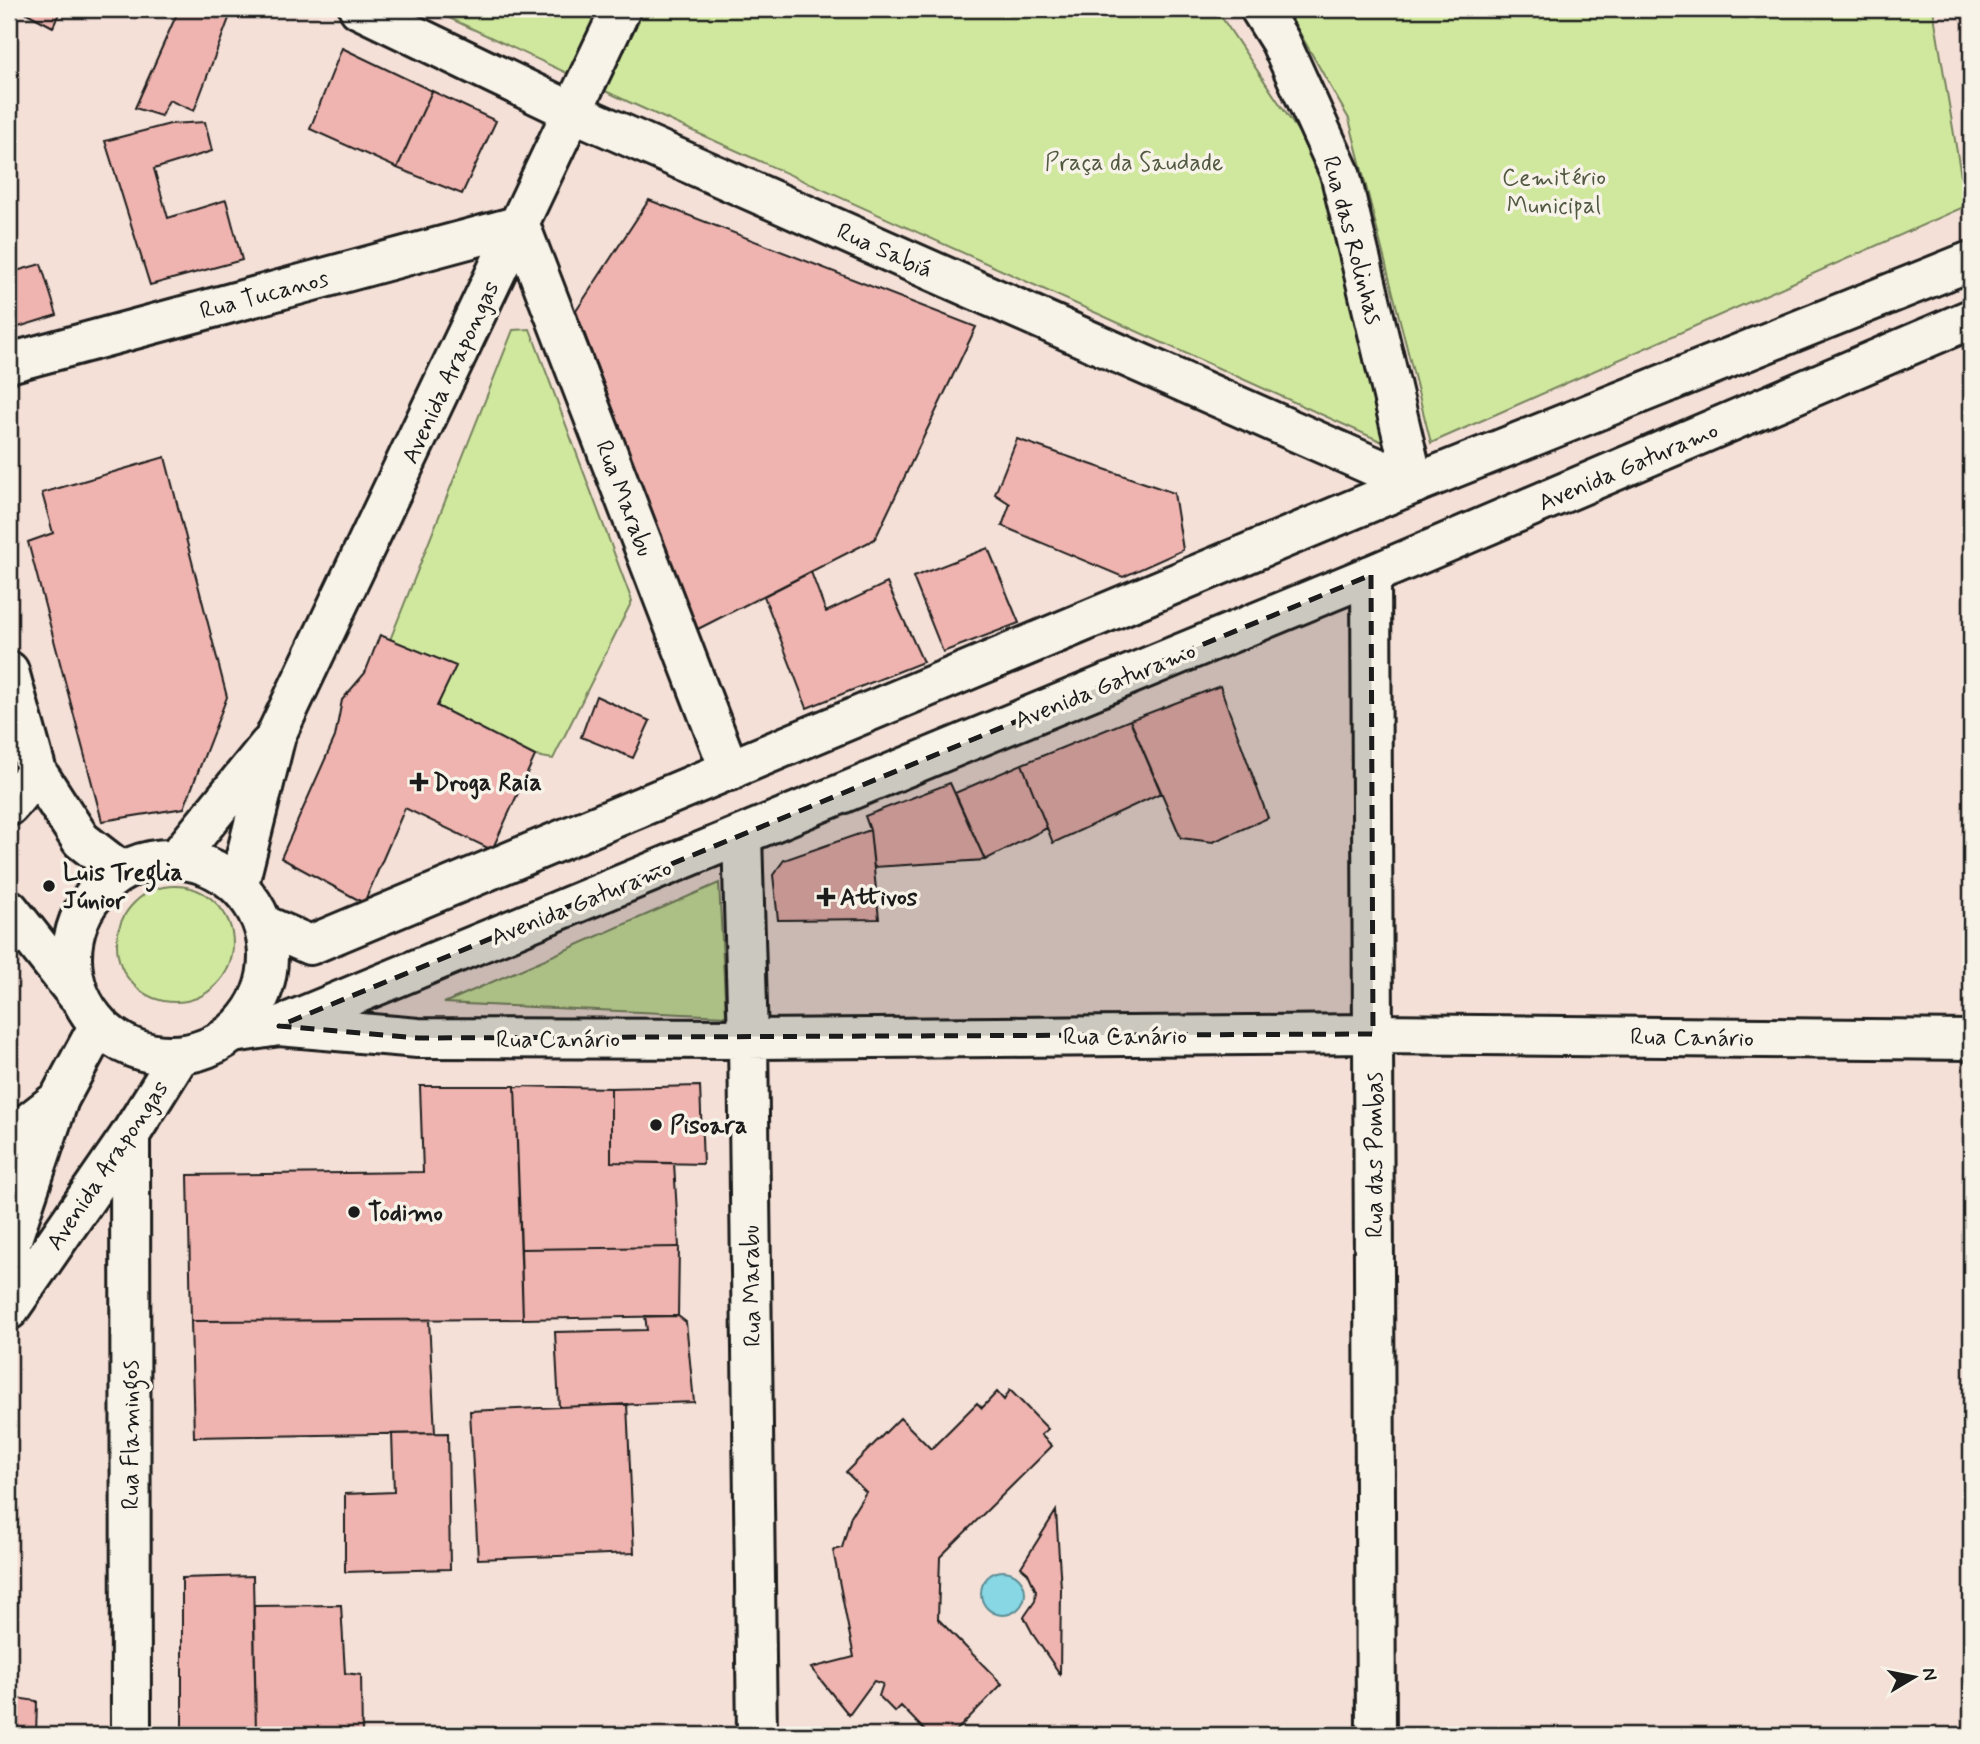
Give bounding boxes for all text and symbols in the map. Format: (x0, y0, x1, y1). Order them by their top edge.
park label: Praça da Saudade (1045, 148, 1223, 179)
street label: Rua das Rolinhas (1314, 153, 1389, 328)
park label: Cemitério Municipal (1502, 163, 1606, 222)
street label: Rua Sabiá (832, 217, 937, 286)
street label: Rua Tucanos (197, 263, 333, 327)
street label: Avenida Arapongas (395, 276, 507, 469)
street label: Avenida Gaturamo (1534, 415, 1723, 519)
street label: Rua Marabu (587, 436, 660, 561)
street label: Avenida Gaturamo (1010, 636, 1201, 737)
place label: Droga Raia (433, 768, 542, 800)
marker: Droga Raia (411, 774, 427, 790)
street label: Avenida Gaturamo (486, 853, 677, 954)
place label: Luis Treglia Júnior (63, 858, 183, 917)
marker: Luis Treglia Júnior (41, 878, 57, 894)
place label: Attivos (840, 883, 918, 914)
marker: Attivos (818, 889, 834, 905)
street label: Rua Canário (1063, 1022, 1187, 1053)
street label: Rua Canário (1630, 1022, 1754, 1055)
street label: Rua Canário (496, 1025, 620, 1056)
street label: Rua das Pombas (1360, 1072, 1391, 1238)
street label: Avenida Arapongas (40, 1075, 177, 1257)
place label: Pisoara (670, 1111, 747, 1142)
marker: Pisoara (648, 1117, 664, 1133)
place label: Todimo (368, 1198, 443, 1229)
marker: Todimo (346, 1204, 362, 1220)
street label: Rua Marabu (736, 1225, 769, 1347)
street label: Rua Flamingos (116, 1360, 150, 1510)
north arrow (1878, 1642, 1948, 1712)
text: N (1916, 1666, 1943, 1683)

